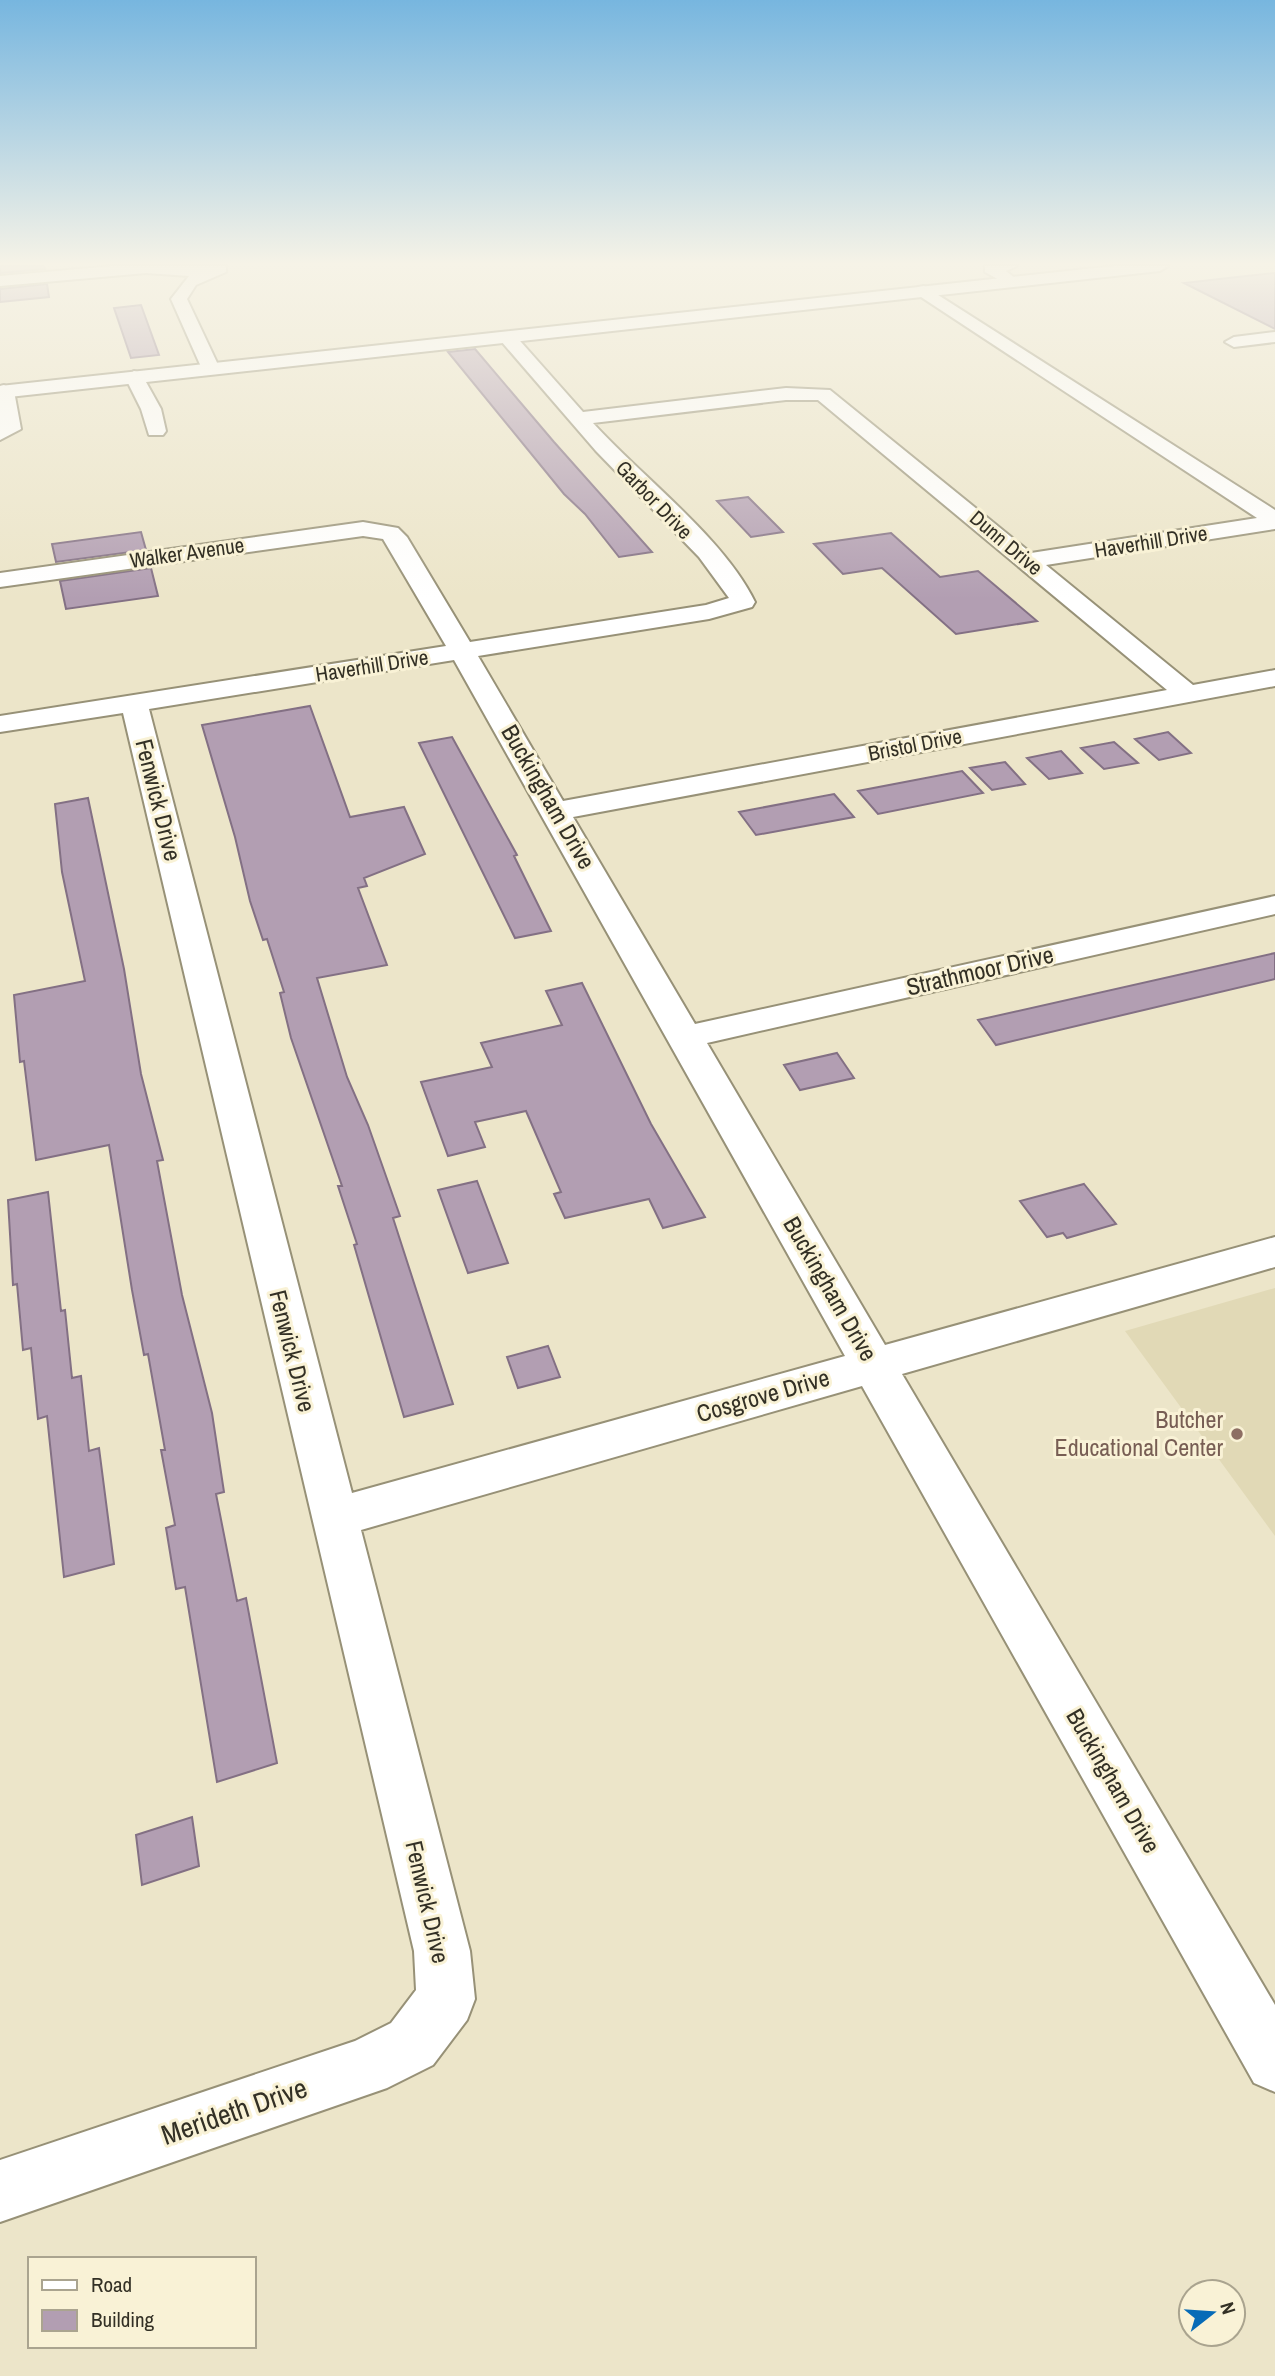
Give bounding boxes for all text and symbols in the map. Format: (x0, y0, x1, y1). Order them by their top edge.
street label: Garbor Drive (609, 454, 699, 546)
street label: Dunn Drive (964, 504, 1049, 582)
street label: Haverhill Drive (1092, 518, 1209, 565)
street label: Walker Avenue (128, 530, 246, 575)
street label: Haverhill Drive (313, 642, 430, 689)
street label: Buckingham Drive (495, 718, 603, 875)
street label: Bristol Drive (866, 721, 964, 768)
street label: Fenwick Drive (128, 735, 190, 864)
street label: Strathmoor Drive (903, 938, 1056, 1002)
street label: Buckingham Drive (777, 1210, 885, 1367)
street label: Fenwick Drive (262, 1286, 324, 1415)
street label: Cosgrove Drive (693, 1361, 833, 1429)
place label: Butcher Educational Center (1055, 1403, 1223, 1463)
marker: Butcher Educational Center (1229, 1426, 1245, 1442)
street label: Buckingham Drive (1060, 1702, 1168, 1859)
street label: Fenwick Drive (398, 1837, 458, 1966)
street label: Merideth Drive (156, 2068, 312, 2154)
legend (28, 2257, 256, 2348)
text: Road (91, 2270, 132, 2299)
north arrow (1177, 2278, 1247, 2348)
text: N (1214, 2299, 1242, 2317)
text: Building (91, 2305, 155, 2334)

